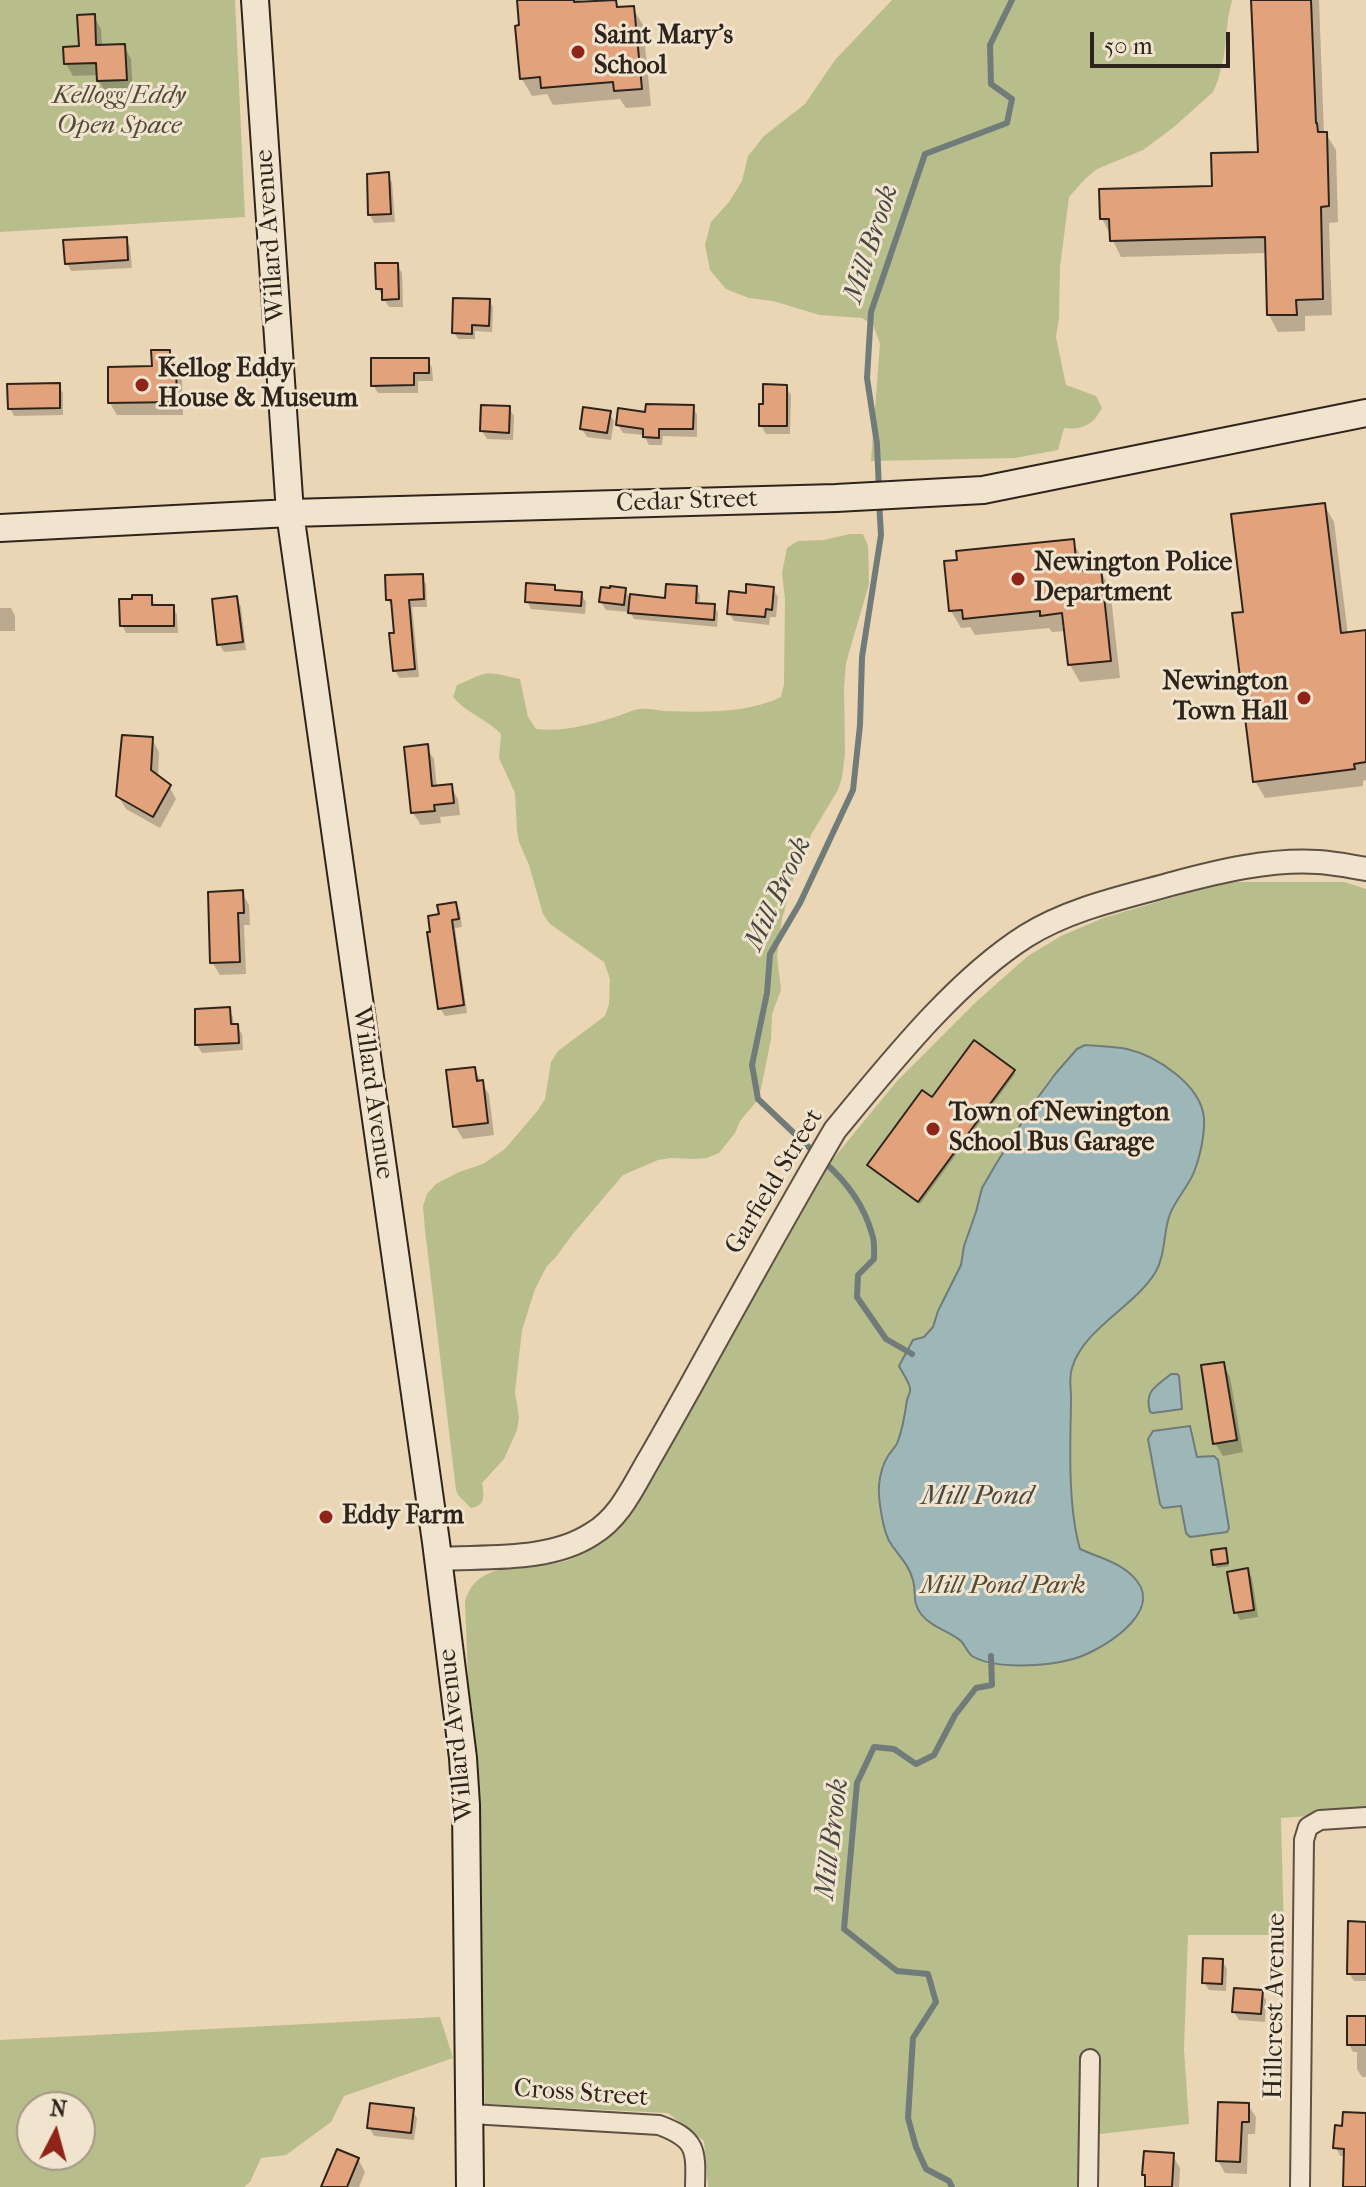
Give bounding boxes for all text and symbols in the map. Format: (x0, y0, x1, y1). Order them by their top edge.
scale bar (1094, 16, 1234, 66)
place label: Saint Mary's School (594, 21, 733, 82)
text: 50 m (1104, 32, 1153, 60)
marker: Saint Mary's School (569, 43, 587, 61)
park label: Kellogg/Eddy Open Space (52, 81, 186, 142)
street label: Willard Avenue (249, 148, 293, 324)
water label: Mill Brook (837, 181, 907, 307)
place label: Kellog Eddy House & Museum (158, 354, 358, 416)
marker: Kellog Eddy House & Museum (133, 376, 151, 394)
street label: Cedar Street (616, 484, 758, 520)
place label: Newington Police Department (1034, 548, 1232, 610)
marker: Newington Police Department (1009, 570, 1027, 588)
place label: Newington Town Hall (1162, 667, 1288, 728)
marker: Newington Town Hall (1295, 689, 1313, 707)
water label: Mill Brook (738, 832, 820, 956)
street label: Willard Avenue (344, 1005, 400, 1181)
place label: Town of Newington School Bus Garage (949, 1098, 1170, 1160)
street label: Garfield Street (719, 1104, 831, 1260)
marker: Town of Newington School Bus Garage (924, 1120, 942, 1138)
water label: Mill Pond (921, 1480, 1033, 1514)
place label: Eddy Farm (342, 1501, 464, 1533)
marker: Eddy Farm (317, 1508, 335, 1526)
park label: Mill Pond Park (920, 1571, 1086, 1603)
street label: Willard Avenue (432, 1647, 482, 1823)
water label: Mill Brook (809, 1777, 857, 1901)
street label: Hillcrest Avenue (1259, 1913, 1293, 2099)
street label: Cross Street (513, 2074, 649, 2114)
north arrow (16, 2091, 96, 2171)
text: N (49, 2095, 68, 2123)

